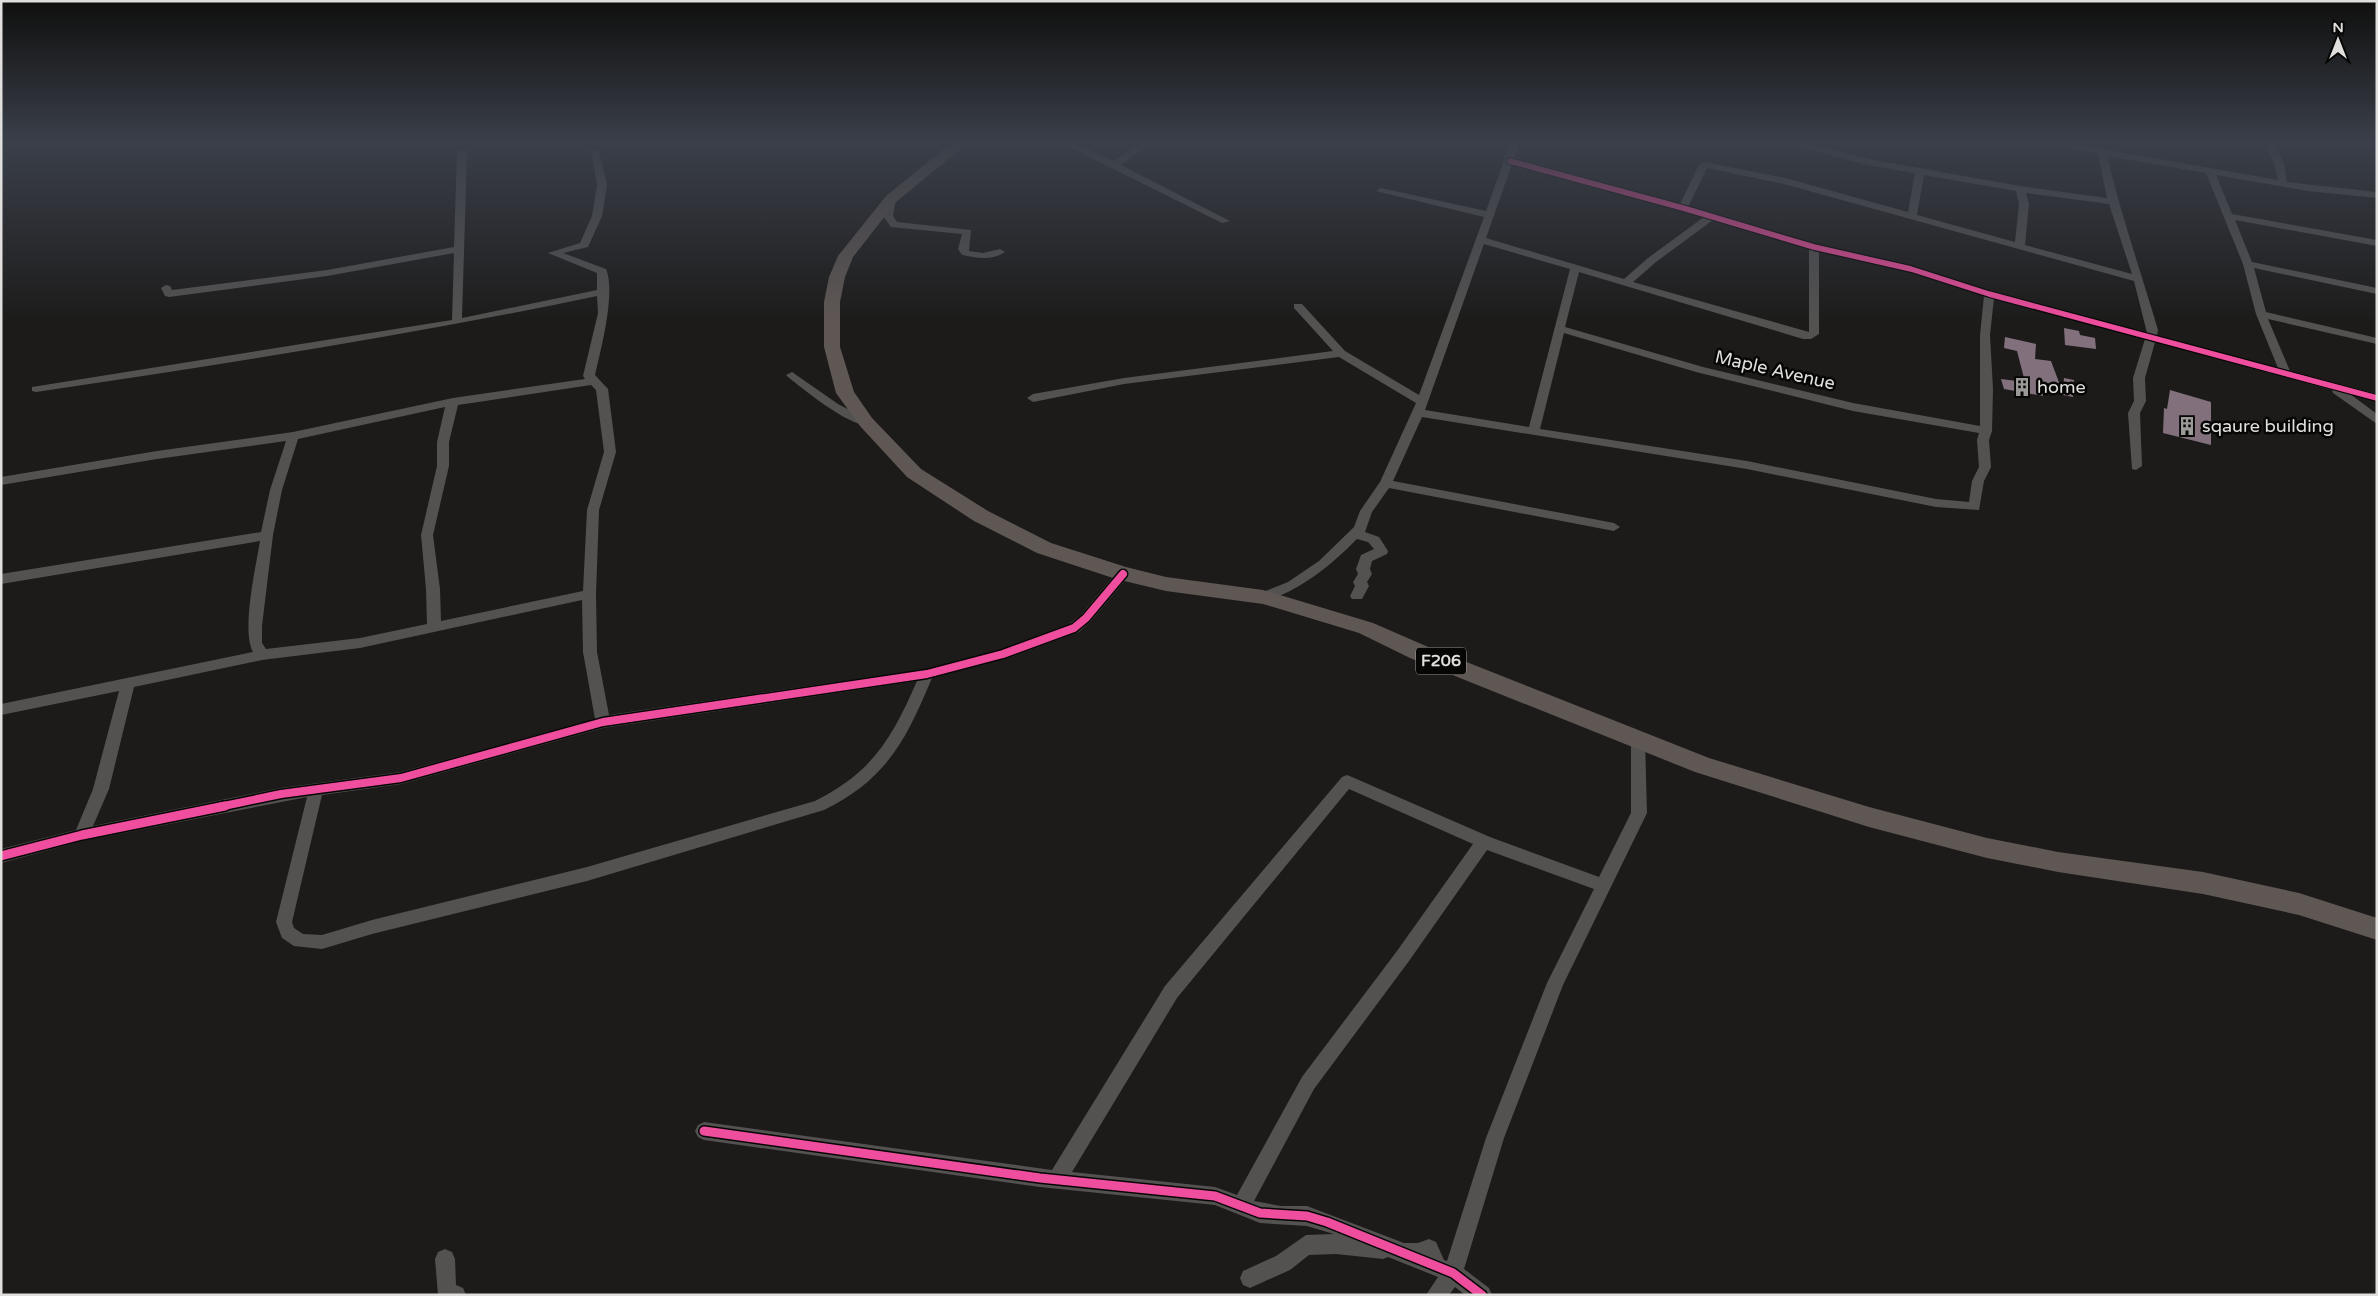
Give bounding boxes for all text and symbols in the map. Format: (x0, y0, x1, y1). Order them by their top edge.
north arrow (2313, 15, 2363, 65)
text: N (2332, 19, 2344, 36)
street label: Maple Avenue (1713, 345, 1837, 395)
building icon: home (2011, 376, 2033, 398)
place label: home (2037, 376, 2086, 398)
building icon: sqaure building (2176, 415, 2198, 437)
place label: sqaure building (2202, 415, 2334, 437)
road number: F206 (1416, 648, 1466, 674)

